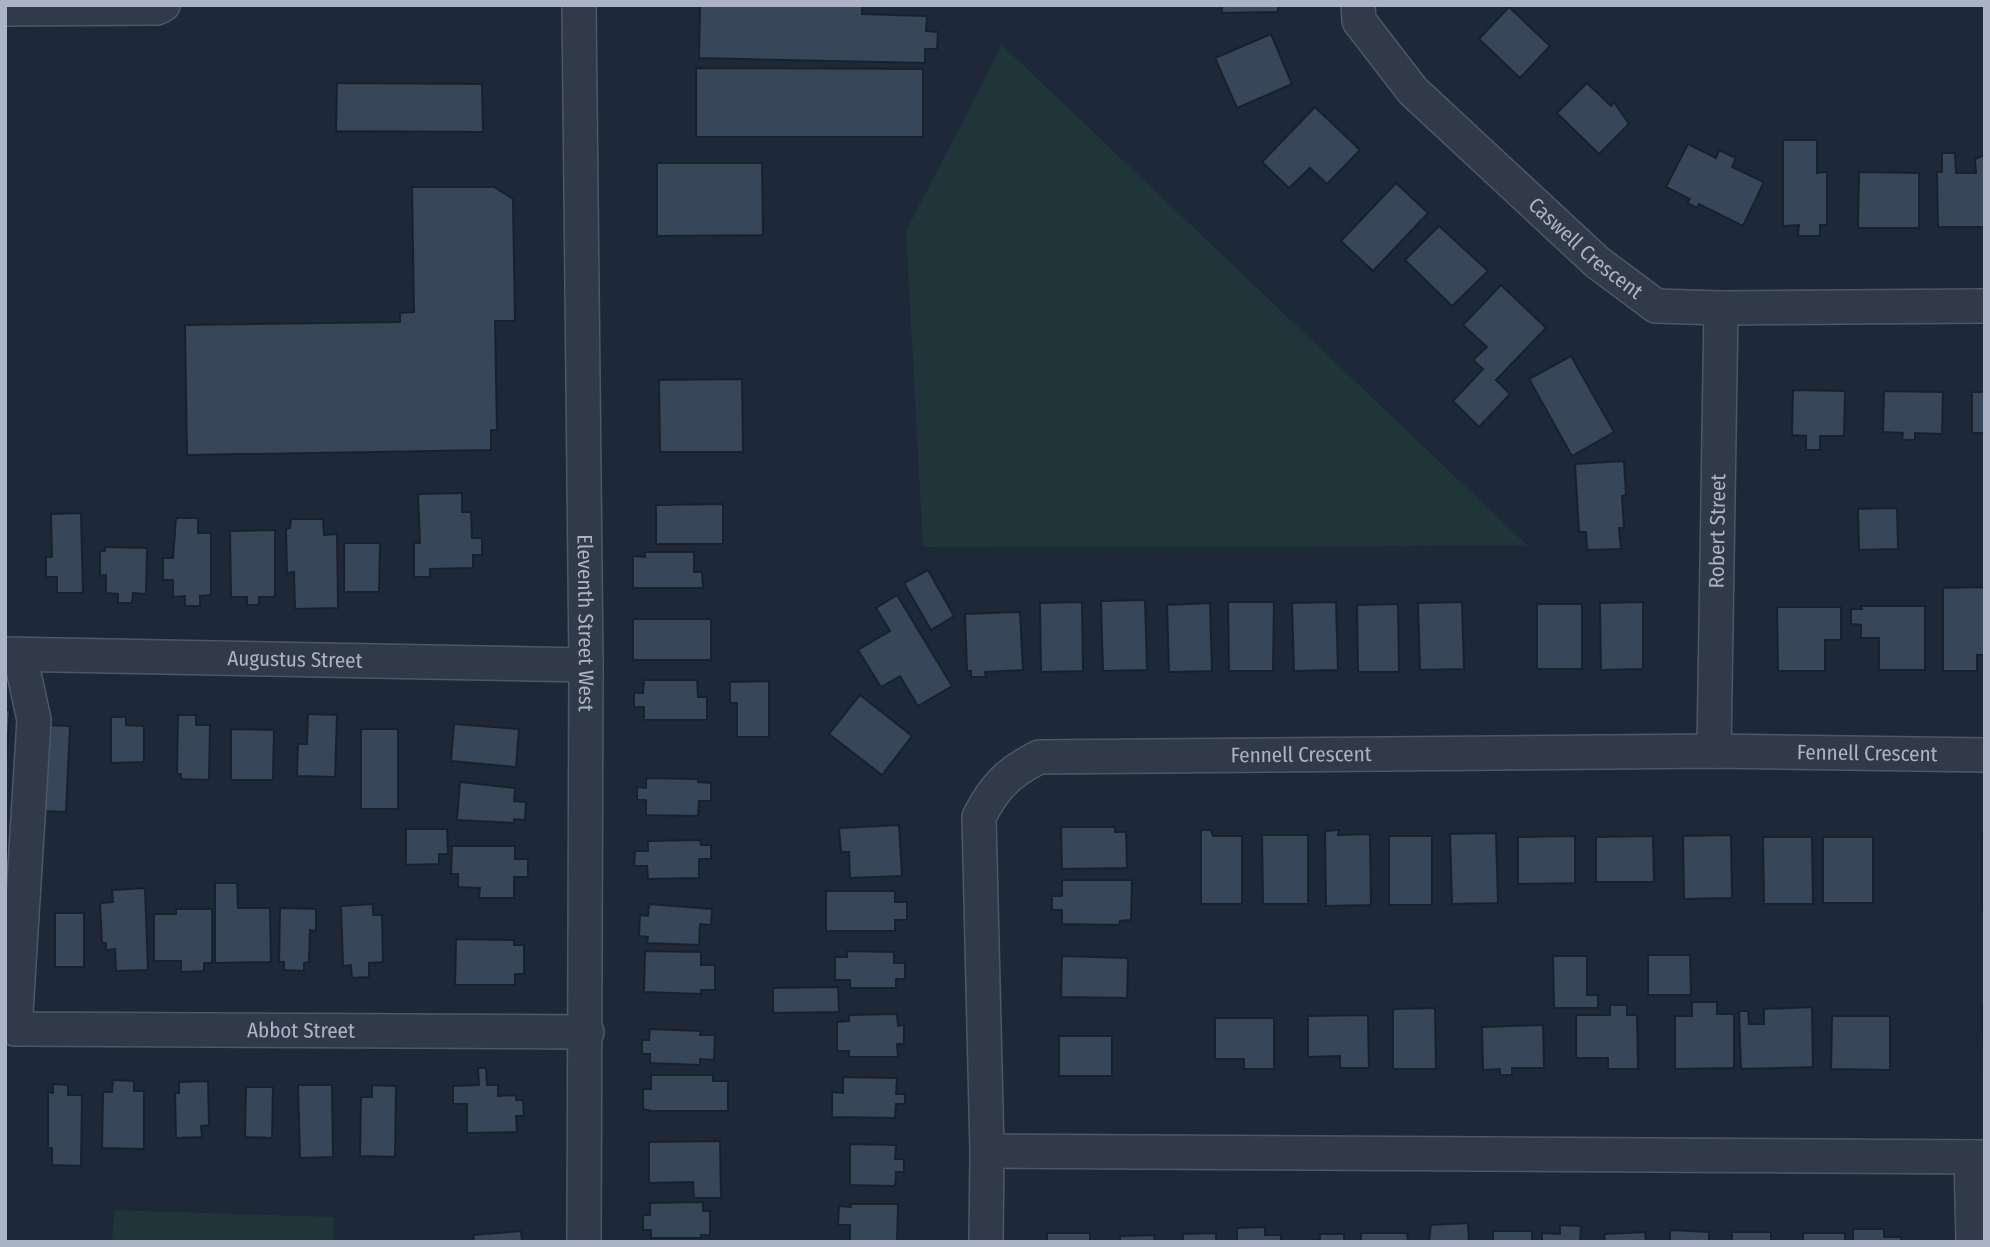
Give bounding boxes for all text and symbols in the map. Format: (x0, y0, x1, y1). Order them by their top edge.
street label: Caswell Crescent (1523, 192, 1648, 305)
street label: Robert Street (1704, 473, 1731, 589)
street label: Eleventh Street West (572, 534, 599, 712)
street label: Augustus Street (227, 645, 363, 674)
street label: Fennell Crescent (1797, 739, 1938, 767)
street label: Fennell Crescent (1231, 741, 1372, 768)
street label: Abbot Street (247, 1017, 355, 1044)

